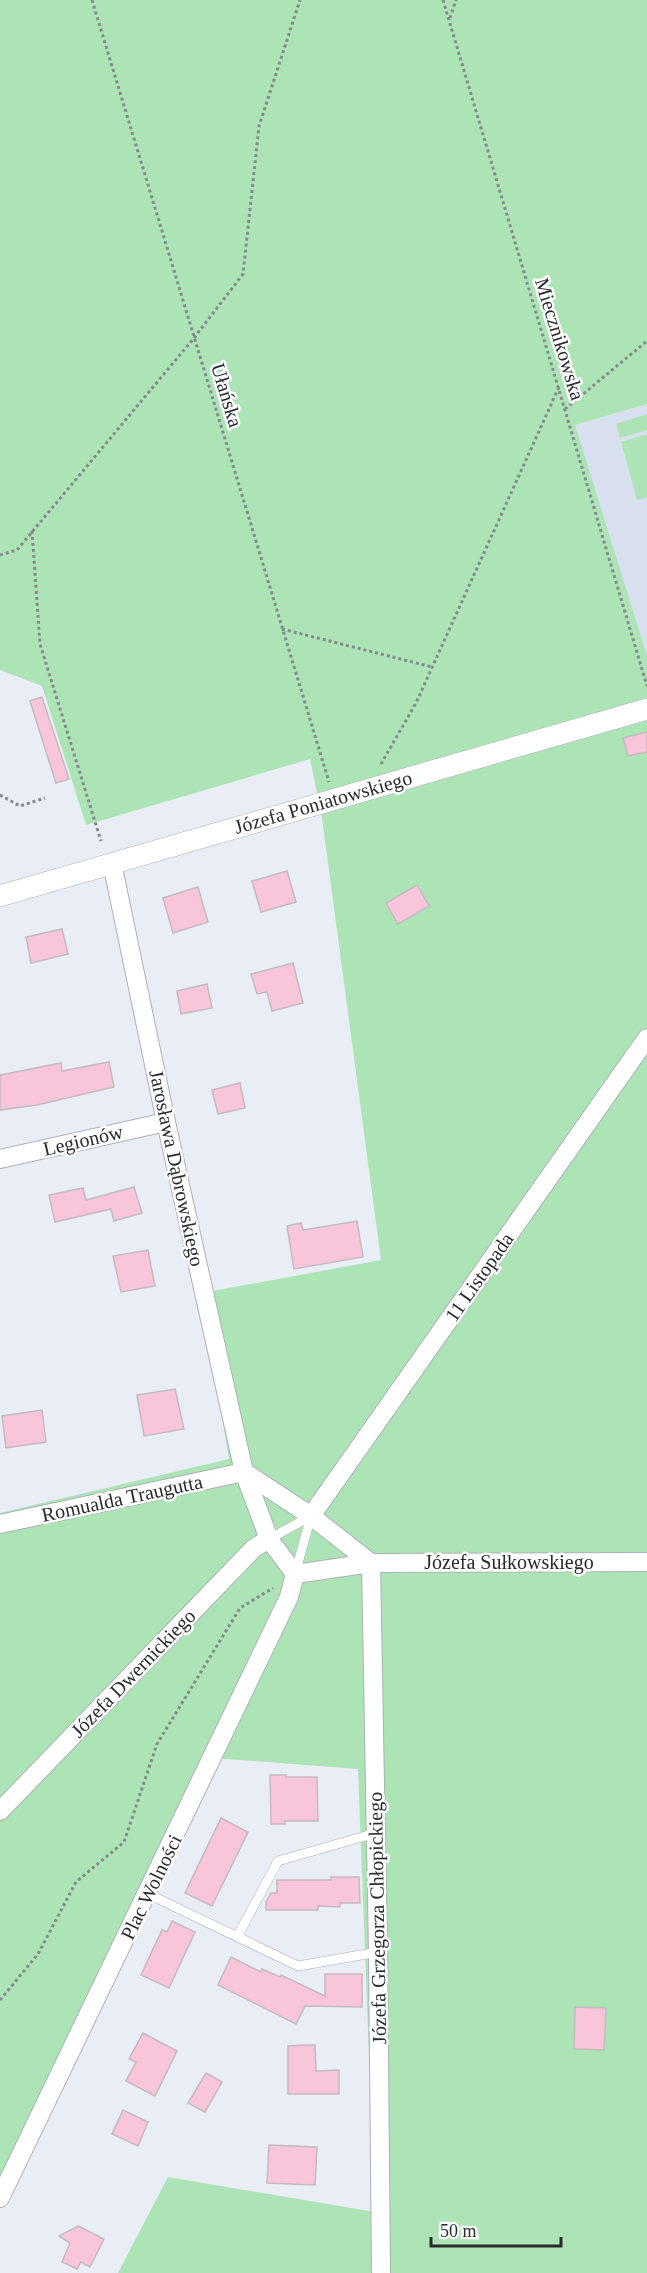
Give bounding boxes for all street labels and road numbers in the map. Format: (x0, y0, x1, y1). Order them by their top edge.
street label: Miecznikowska (531, 275, 589, 403)
street label: Ułańska (207, 360, 247, 430)
street label: Józefa Poniatowskiego (232, 766, 415, 839)
street label: Jarosława Dąbrowskiego (144, 1068, 209, 1269)
street label: Legionów (41, 1120, 126, 1161)
street label: 11 Listopada (440, 1228, 518, 1326)
street label: Romualda Traugutta (40, 1470, 205, 1527)
street label: Józefa Sułkowskiego (424, 1551, 594, 1574)
street label: Józefa Dwernickiego (66, 1604, 200, 1742)
street label: Józefa Grzegorza Chłopickiego (364, 1792, 391, 2044)
street label: Plac Wolności (116, 1830, 186, 1943)

